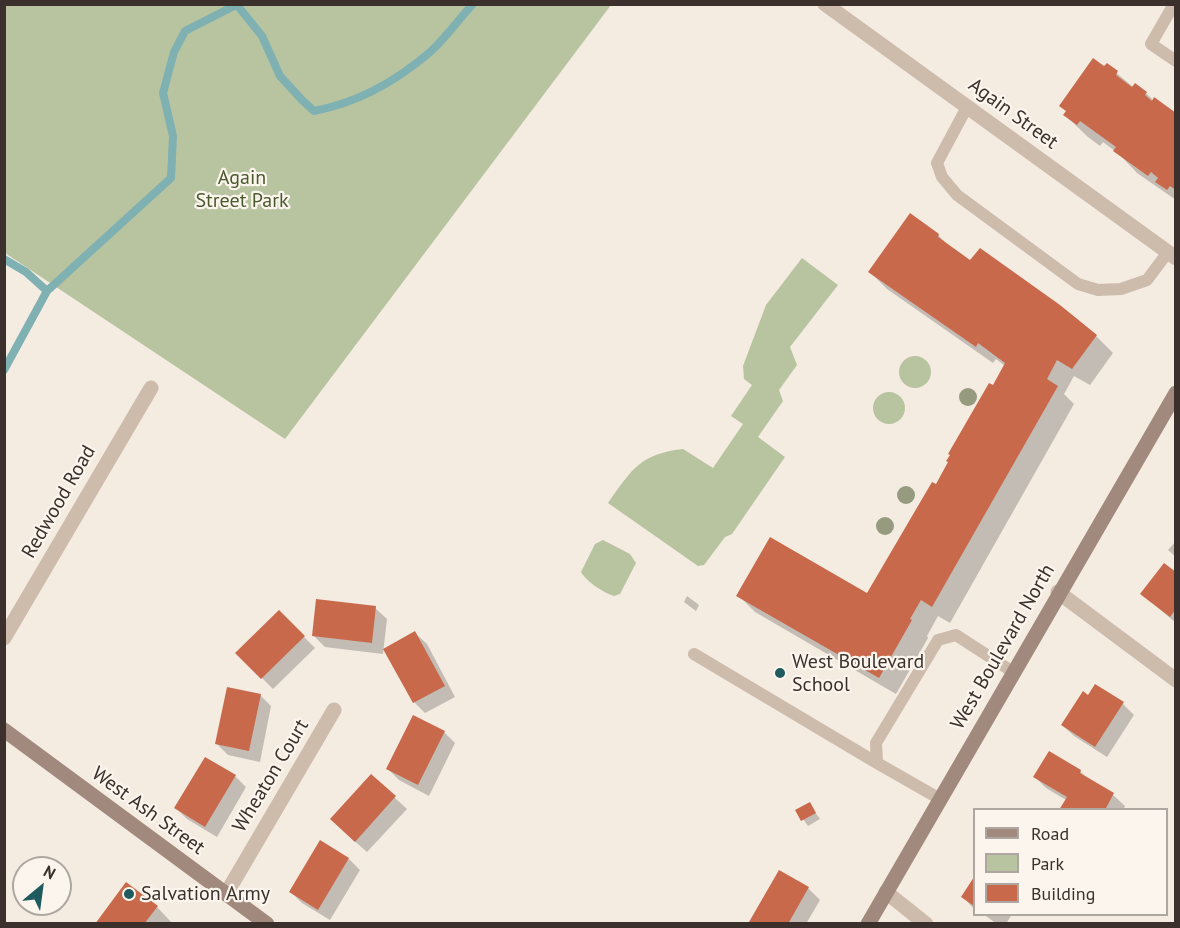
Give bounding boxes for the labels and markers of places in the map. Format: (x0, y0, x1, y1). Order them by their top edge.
place label: West Boulevard School (792, 650, 924, 697)
marker: West Boulevard School (773, 666, 787, 680)
place label: Salvation Army (141, 882, 270, 906)
marker: Salvation Army (122, 887, 136, 901)

